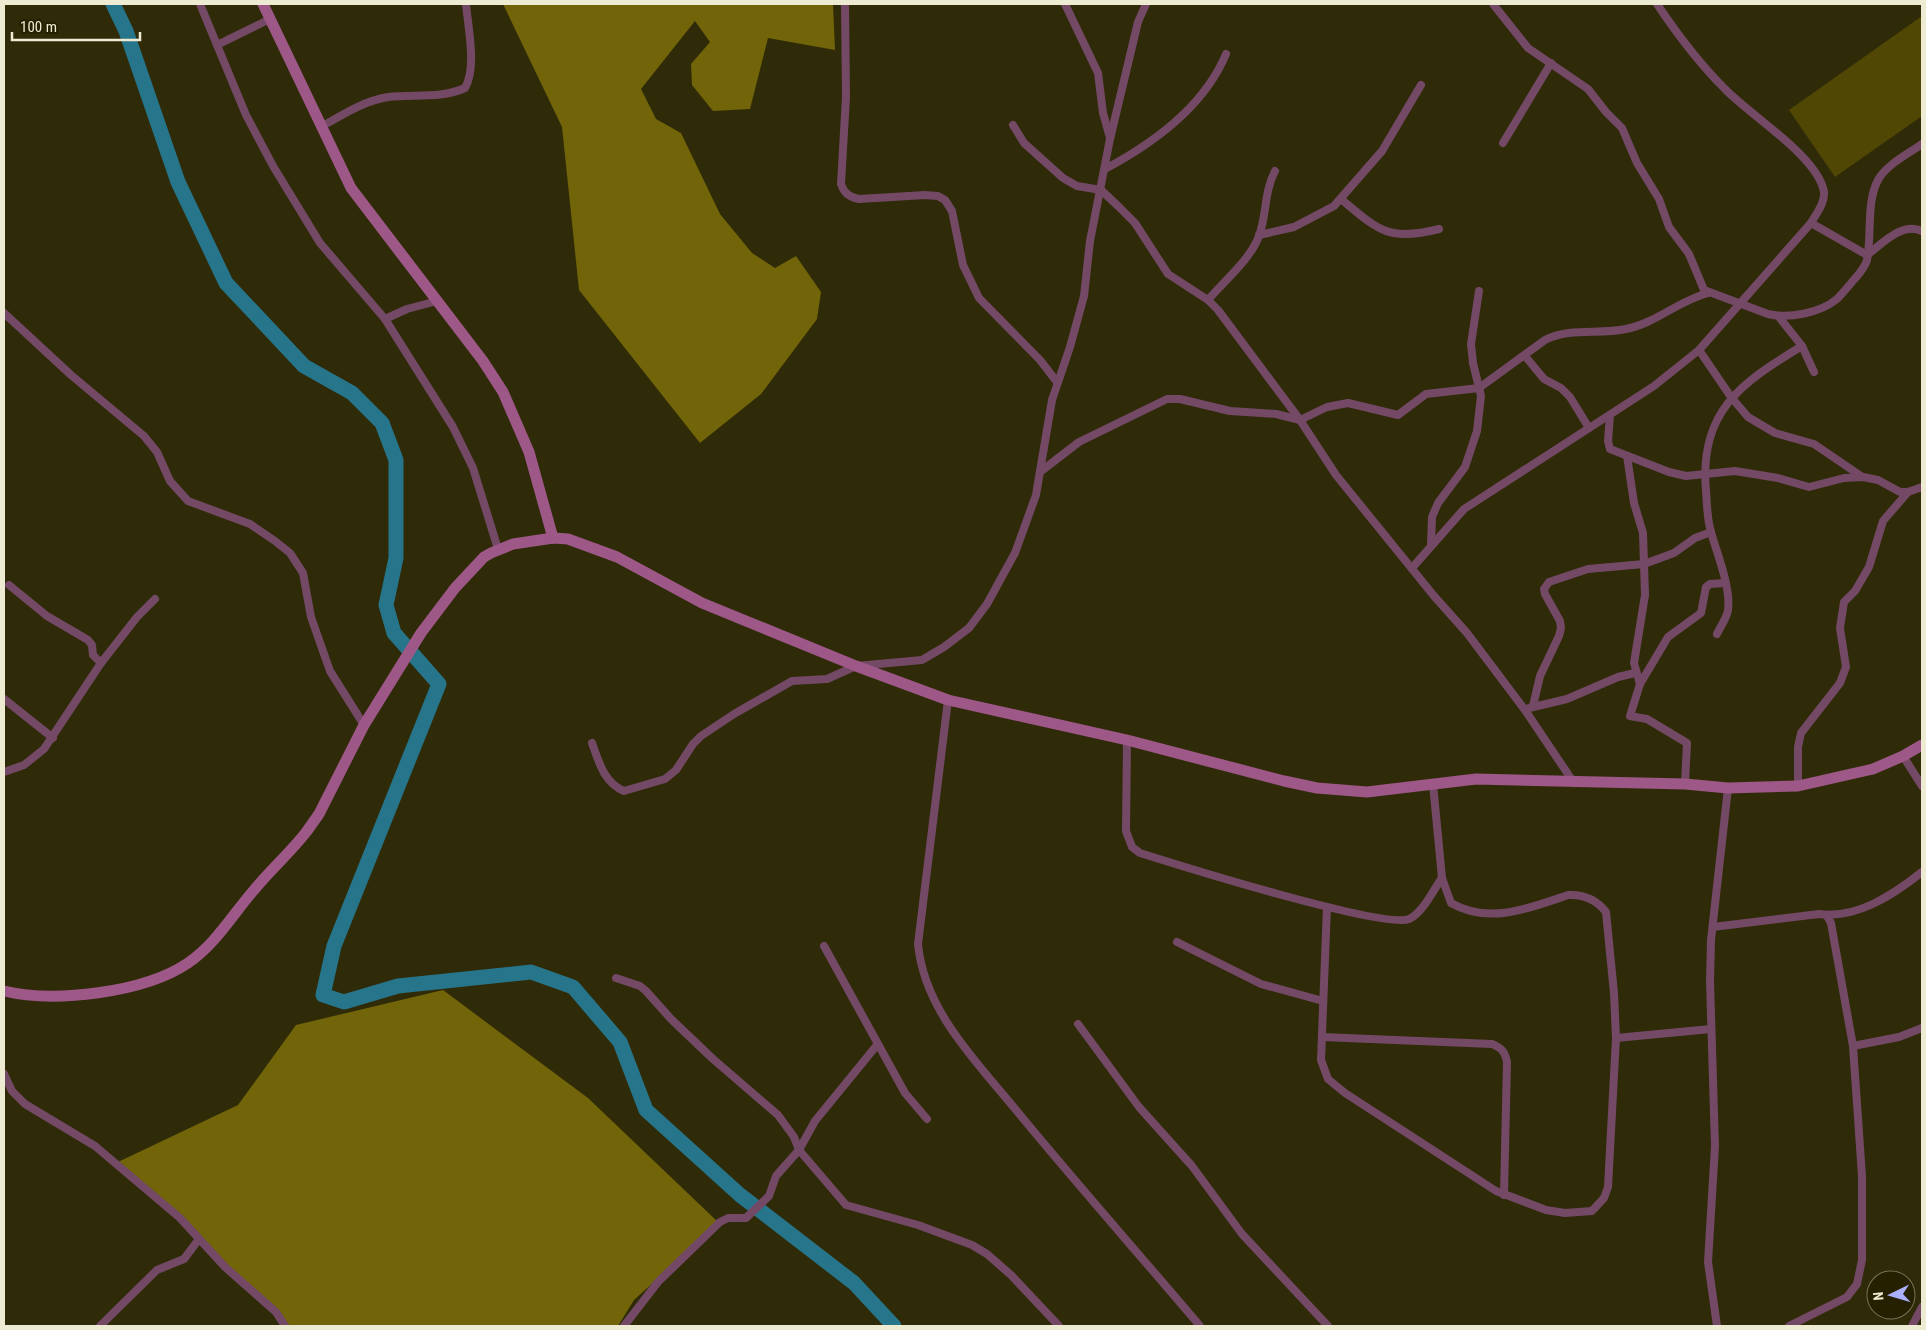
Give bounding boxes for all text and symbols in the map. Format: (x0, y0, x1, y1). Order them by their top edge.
scale bar (12, 10, 140, 42)
text: 100 m (20, 18, 57, 36)
north arrow (1866, 1270, 1916, 1320)
text: N (1870, 1291, 1886, 1301)

